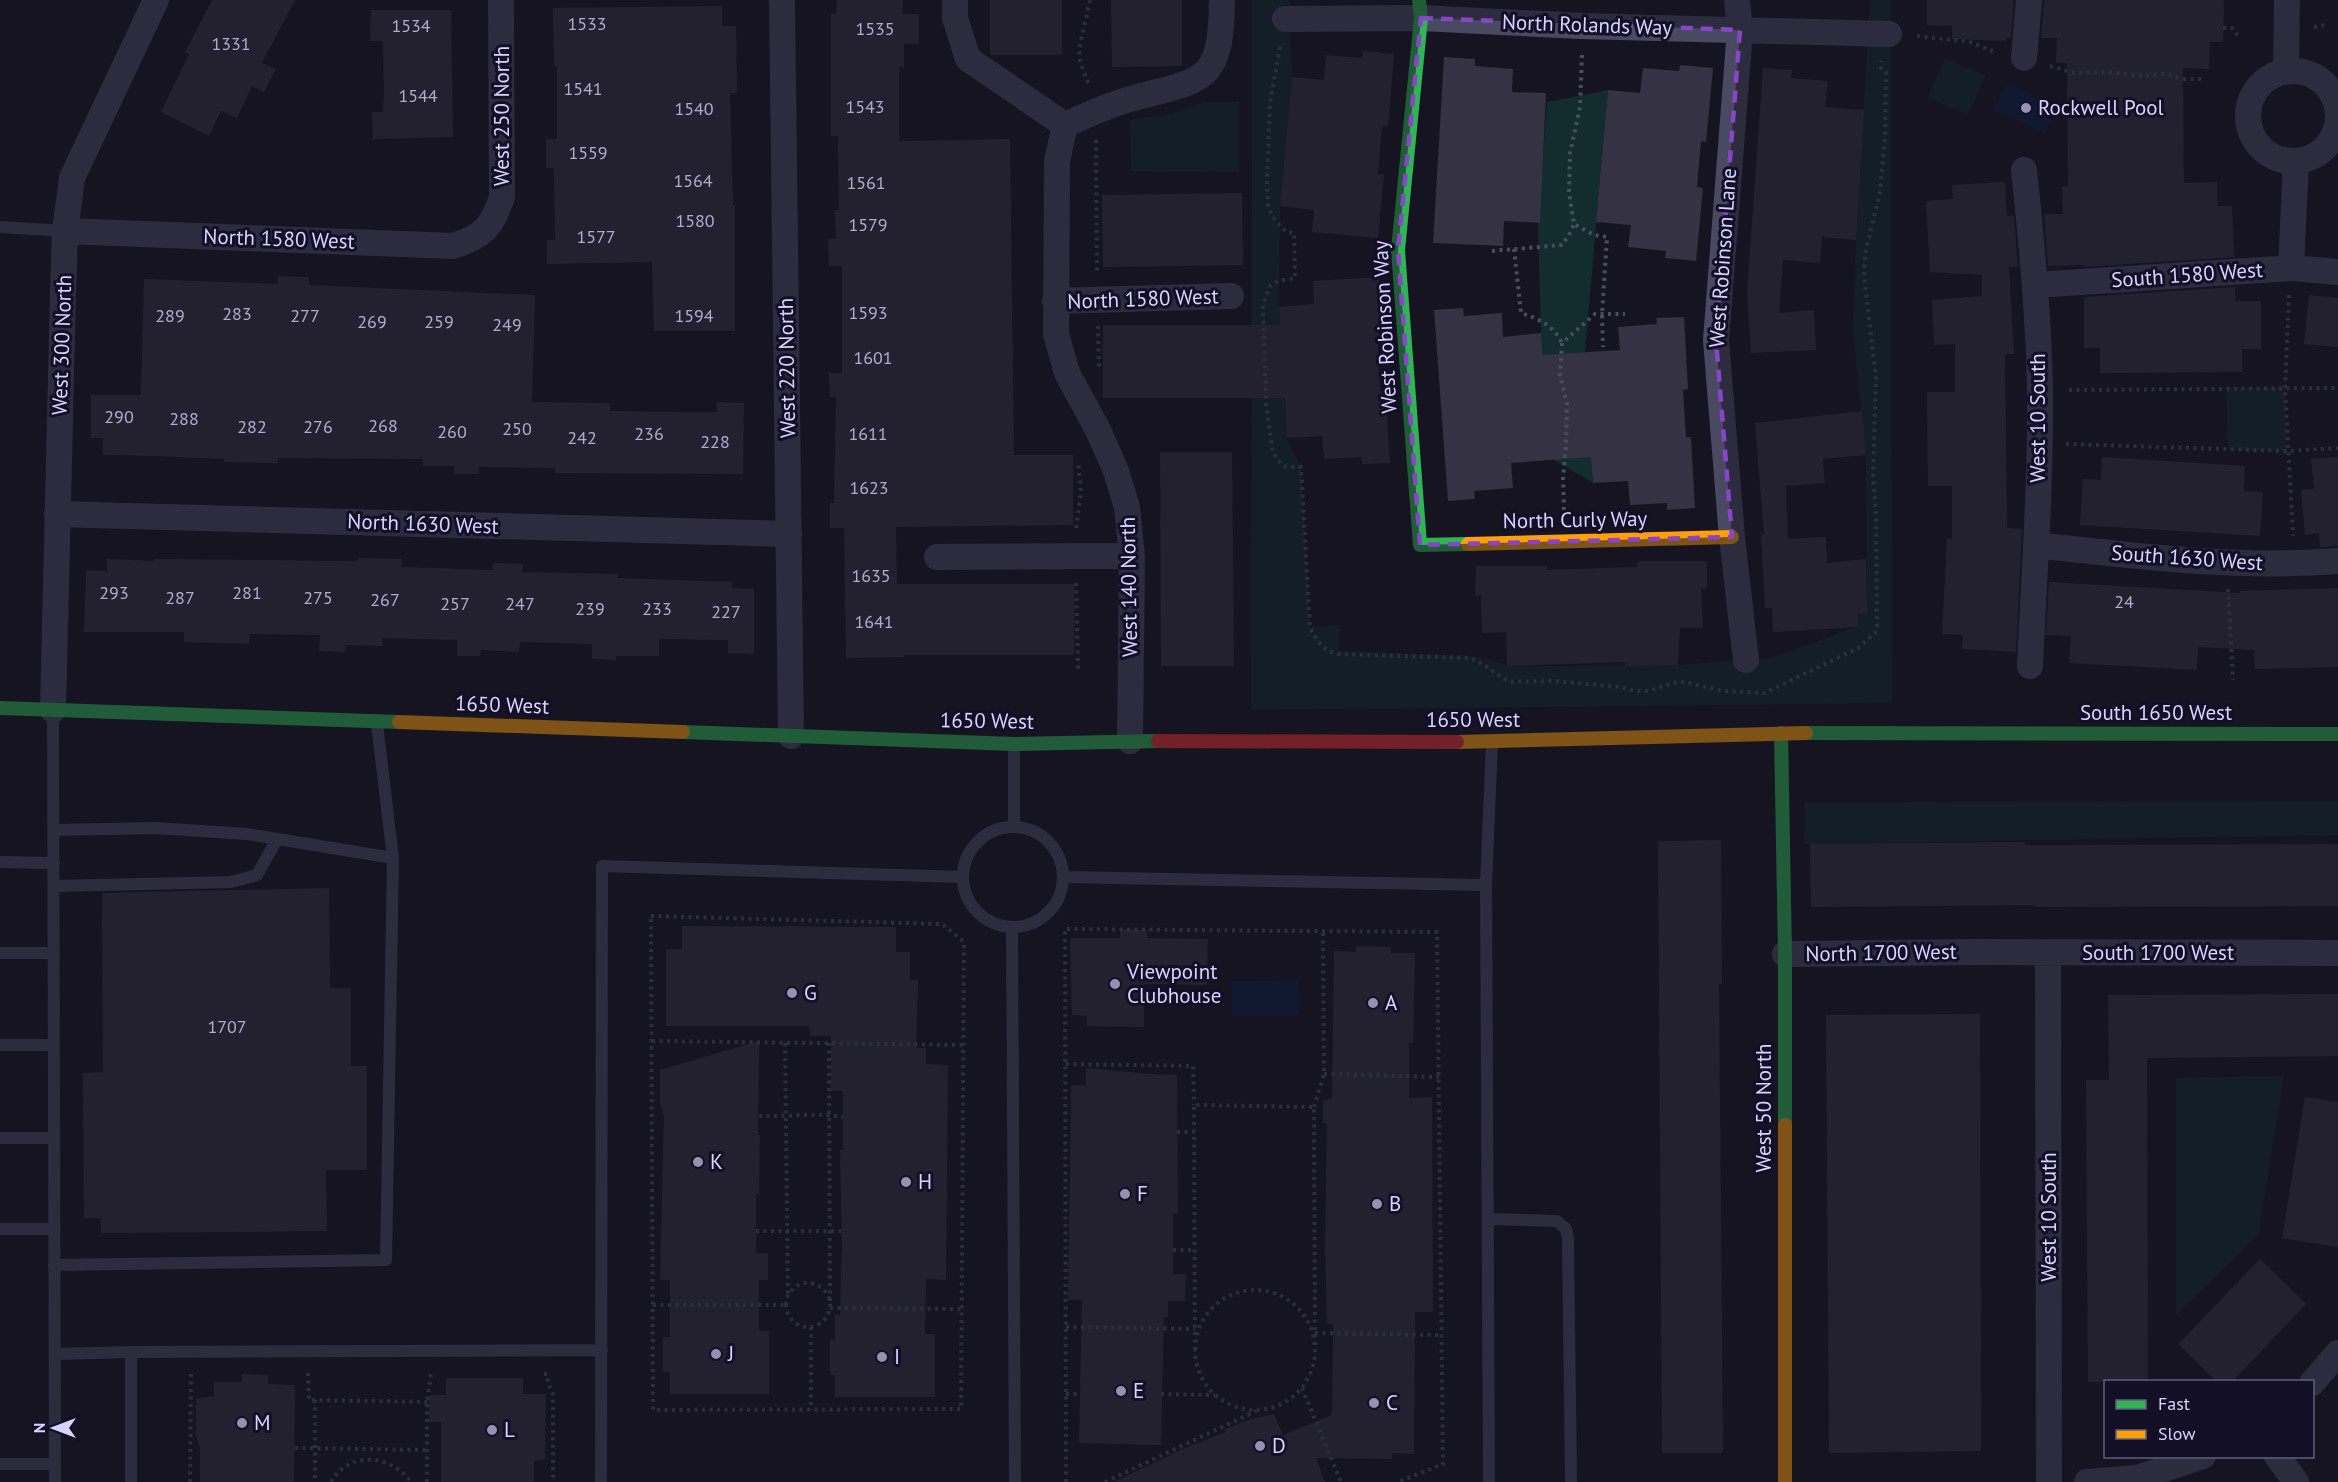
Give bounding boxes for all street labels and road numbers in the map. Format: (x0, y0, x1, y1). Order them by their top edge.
street label: North Rolands Way (1501, 8, 1673, 41)
street label: West 250 North (488, 46, 515, 186)
street label: West Robinson Lane (1703, 167, 1742, 349)
street label: North 1580 West (203, 222, 355, 255)
street label: West Robinson Way (1366, 239, 1403, 414)
street label: South 1580 West (2110, 256, 2264, 293)
street label: West 300 North (46, 274, 77, 416)
street label: North 1580 West (1067, 282, 1219, 315)
street label: West 220 North (772, 298, 801, 438)
street label: West 10 South (2024, 353, 2051, 483)
street label: North Curly Way (1502, 505, 1648, 534)
street label: North 1630 West (347, 507, 499, 540)
street label: West 140 North (1114, 517, 1143, 657)
street label: South 1630 West (2110, 539, 2264, 576)
street label: 1650 West (455, 689, 550, 720)
street label: South 1650 West (2080, 699, 2232, 726)
street label: 1650 West (940, 706, 1034, 735)
street label: 1650 West (1426, 706, 1520, 733)
street label: North 1700 West (1805, 938, 1957, 967)
street label: South 1700 West (2082, 939, 2234, 966)
street label: West 50 North (1750, 1043, 1777, 1173)
street label: West 10 South (2035, 1152, 2062, 1282)

